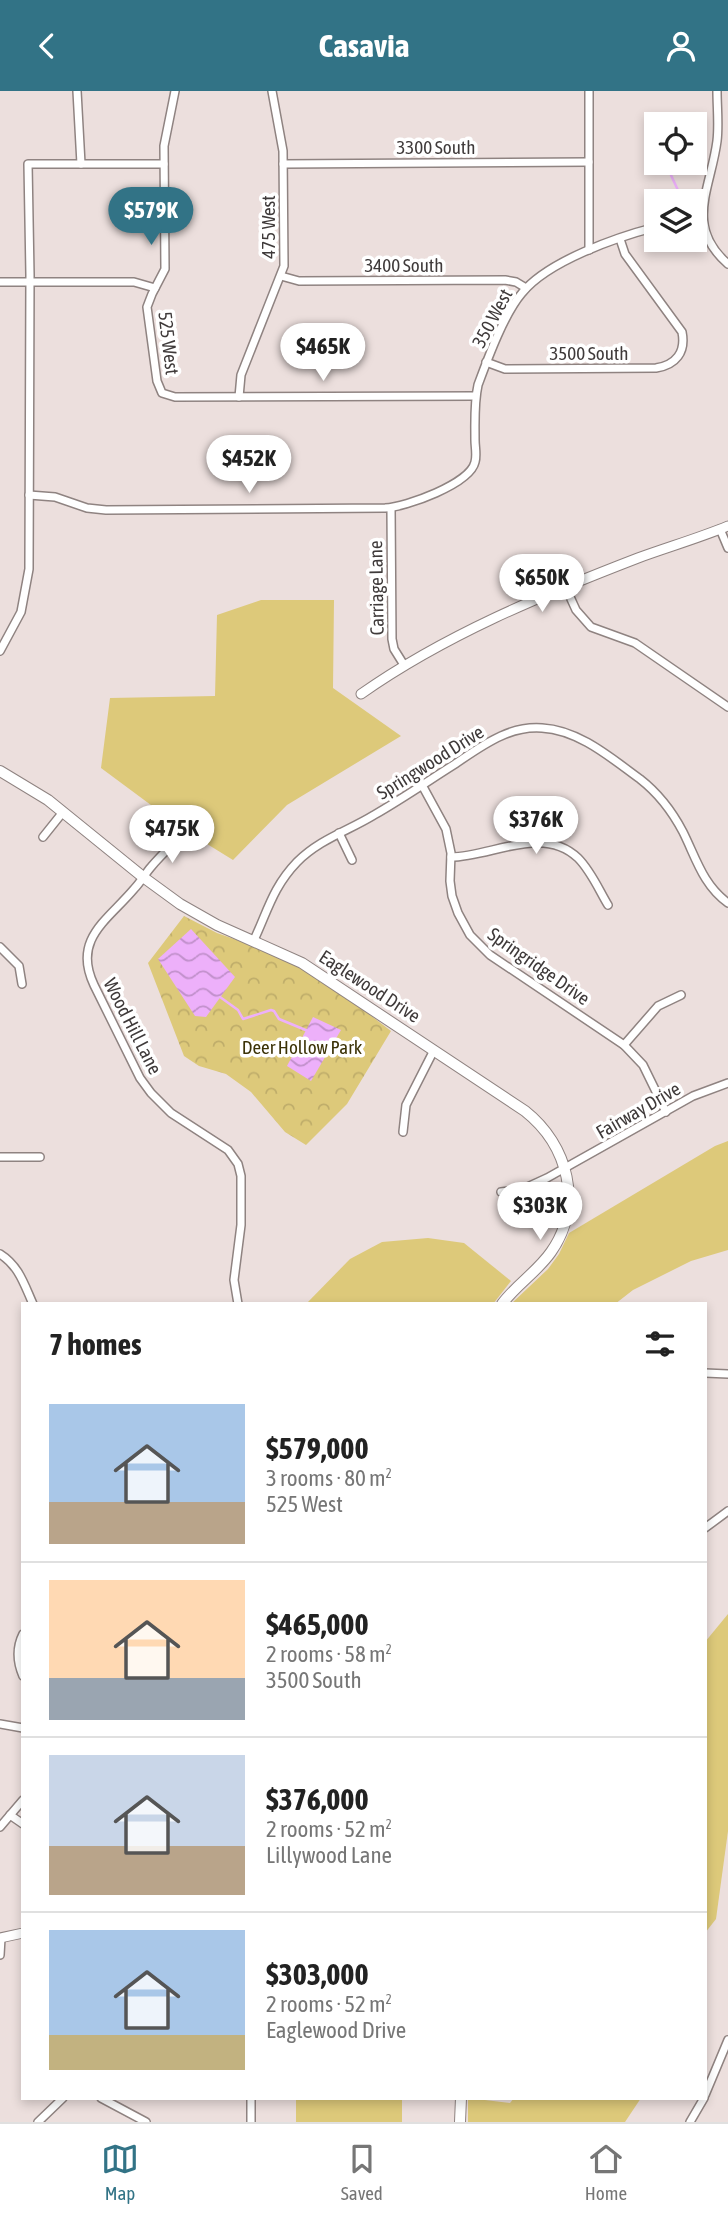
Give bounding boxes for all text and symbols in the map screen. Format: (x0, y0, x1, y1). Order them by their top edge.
icon: back (28, 27, 66, 65)
text: Casavia (319, 27, 409, 64)
icon: person (662, 27, 700, 65)
map controls (644, 112, 707, 252)
button: locate (644, 112, 707, 175)
street label: 3300 South (396, 136, 476, 158)
pin: $579K (102, 187, 200, 247)
button: layers (644, 189, 707, 252)
street label: 475 West (257, 195, 279, 259)
text: $579K (124, 197, 178, 223)
street label: 3400 South (364, 254, 444, 276)
street label: 350 West (467, 285, 517, 351)
street label: 525 West (154, 310, 184, 376)
pin: $465K (274, 323, 372, 383)
text: $465K (296, 333, 350, 359)
street label: 3500 South (549, 342, 629, 364)
pin: $452K (200, 435, 298, 495)
text: $452K (222, 445, 276, 471)
street label: Carriage Lane (364, 540, 388, 636)
pin: $650K (493, 554, 591, 614)
text: $650K (515, 564, 569, 590)
street label: Springwood Drive (372, 720, 488, 804)
pin: $376K (487, 797, 585, 856)
pin: $475K (123, 805, 221, 865)
text: $376K (509, 806, 563, 832)
text: $475K (145, 815, 199, 841)
street label: Springridge Drive (484, 923, 594, 1009)
street label: Eaglewood Drive (315, 945, 425, 1027)
street label: Wood Hill Lane (99, 974, 167, 1078)
park label: Deer Hollow Park (242, 1036, 363, 1058)
street label: Fairway Drive (592, 1077, 684, 1143)
pin: $303K (491, 1183, 589, 1242)
text: $303K (513, 1192, 567, 1218)
icon: filters (641, 1325, 679, 1363)
text: 7 homes (49, 1327, 142, 1361)
text: $579,000 (266, 1431, 369, 1465)
icon: home (105, 1432, 189, 1516)
text: 3 rooms · 80 m² (266, 1465, 392, 1491)
text: 525 West (266, 1491, 343, 1517)
text: $465,000 (266, 1607, 369, 1641)
icon: home (105, 1608, 189, 1692)
text: 2 rooms · 58 m² (266, 1641, 392, 1667)
text: 3500 South (266, 1667, 362, 1693)
text: $376,000 (266, 1782, 369, 1816)
icon: home (105, 1783, 189, 1867)
text: 2 rooms · 52 m² (266, 1816, 392, 1842)
text: Lillywood Lane (266, 1842, 392, 1868)
text: $303,000 (266, 1957, 369, 1991)
icon: home (105, 1958, 189, 2042)
text: 2 rooms · 52 m² (266, 1991, 392, 2017)
text: Eaglewood Drive (266, 2017, 406, 2043)
tab: Map (101, 2140, 139, 2204)
tab: Saved (341, 2140, 383, 2204)
tab: Home (585, 2140, 627, 2204)

